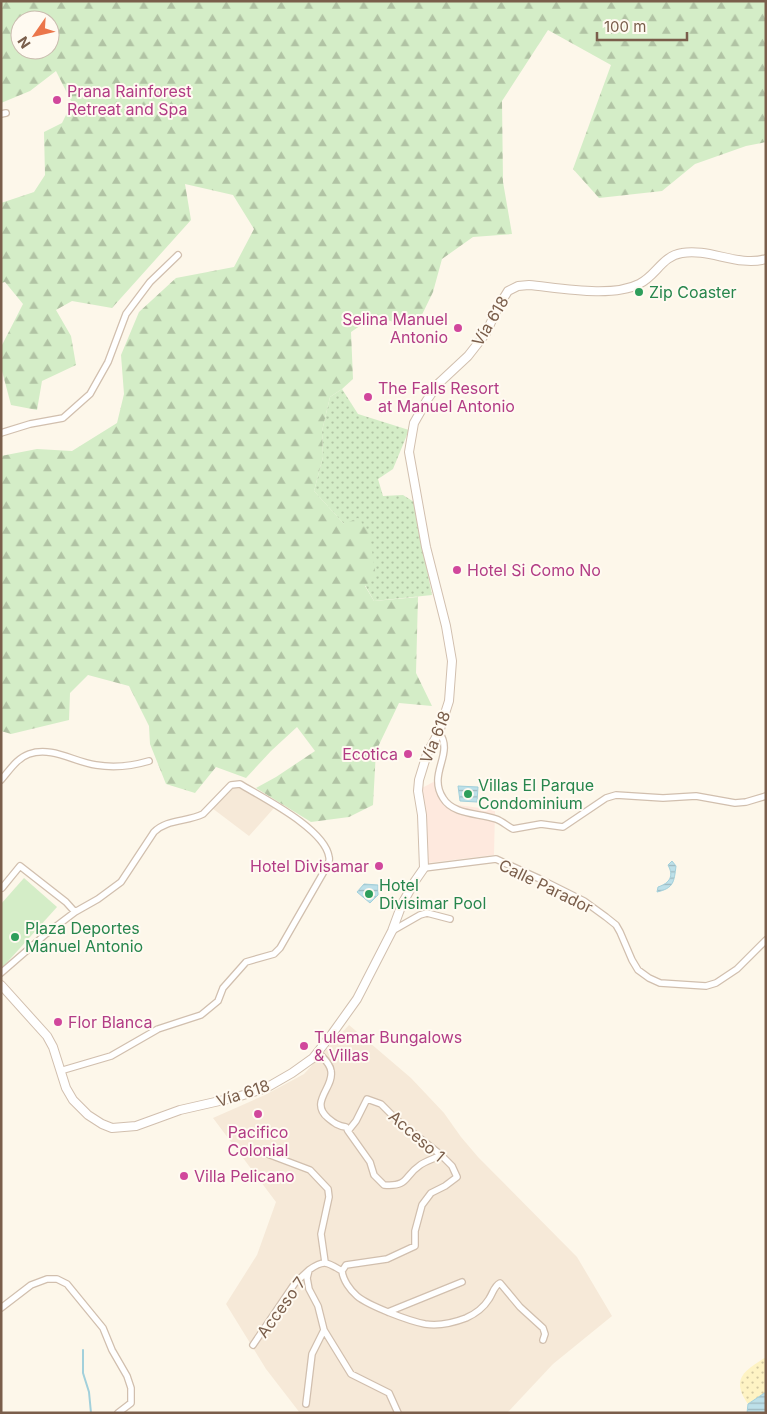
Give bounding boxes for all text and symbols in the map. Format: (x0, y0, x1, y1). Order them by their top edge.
north arrow (10, 10, 60, 60)
scale bar (597, 10, 687, 42)
text: 100 m (604, 17, 646, 36)
text: N (14, 33, 34, 52)
place label: Prana Rainforest Retreat and Spa (67, 81, 192, 119)
marker: Prana Rainforest Retreat and Spa (51, 94, 63, 106)
place label: Zip Coaster (649, 282, 737, 302)
marker: Zip Coaster (633, 286, 645, 298)
street label: Vía 618 (467, 292, 513, 350)
place label: Selina Manuel Antonio (342, 309, 448, 347)
marker: Selina Manuel Antonio (452, 322, 464, 334)
place label: The Falls Resort at Manuel Antonio (378, 378, 515, 416)
marker: The Falls Resort at Manuel Antonio (362, 391, 374, 403)
place label: Hotel Si Como No (467, 560, 601, 580)
marker: Hotel Si Como No (451, 564, 463, 576)
street label: Vía 618 (415, 708, 455, 766)
place label: Ecotica (342, 744, 398, 764)
marker: Ecotica (402, 748, 414, 760)
place label: Villas El Parque Condominium (478, 775, 594, 813)
marker: Villas El Parque Condominium (462, 788, 474, 800)
street label: Calle Parador (496, 855, 596, 917)
place label: Hotel Divisamar (250, 856, 369, 876)
marker: Hotel Divisamar (373, 860, 385, 872)
place label: Hotel Divisimar Pool (379, 875, 486, 913)
marker: Hotel Divisimar Pool (363, 888, 375, 900)
place label: Plaza Deportes Manuel Antonio (25, 918, 143, 956)
marker: Plaza Deportes Manuel Antonio (9, 931, 21, 943)
place label: Flor Blanca (68, 1012, 153, 1032)
marker: Flor Blanca (52, 1016, 64, 1028)
place label: Tulemar Bungalows & Villas (314, 1027, 462, 1065)
marker: Tulemar Bungalows & Villas (298, 1040, 310, 1052)
street label: Vía 618 (214, 1075, 272, 1111)
street label: Acceso 1 (385, 1106, 449, 1166)
marker: Pacifico Colonial (252, 1108, 264, 1120)
place label: Pacifico Colonial (228, 1122, 288, 1160)
place label: Villa Pelicano (194, 1166, 295, 1186)
marker: Villa Pelicano (178, 1170, 190, 1182)
street label: Acceso 7 (252, 1273, 310, 1341)

